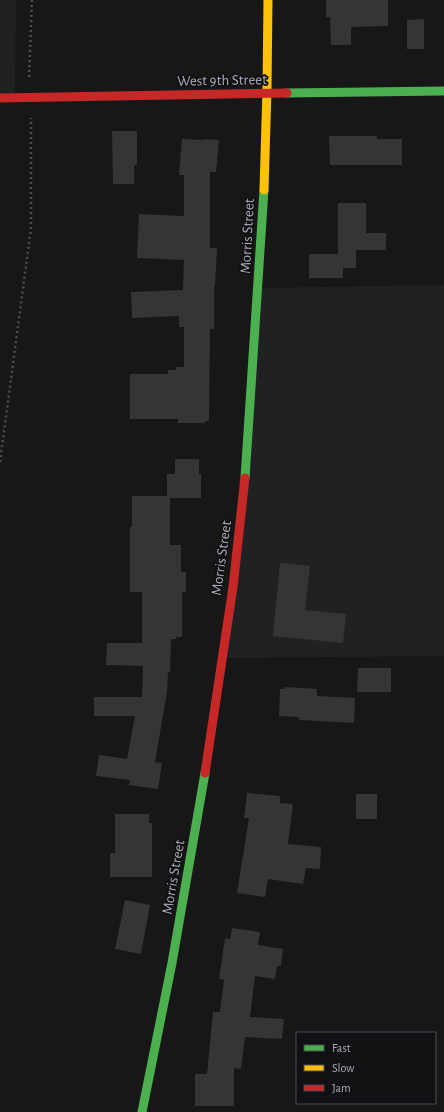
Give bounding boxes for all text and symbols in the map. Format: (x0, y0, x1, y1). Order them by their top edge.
street label: West 9th Street (177, 72, 267, 89)
street label: Morris Street (238, 198, 257, 274)
street label: Morris Street (209, 519, 234, 596)
street label: Morris Street (160, 838, 187, 916)
legend (296, 1032, 436, 1104)
text: Fast (332, 1042, 351, 1054)
text: Slow (332, 1062, 354, 1074)
text: Jam (332, 1082, 351, 1094)

